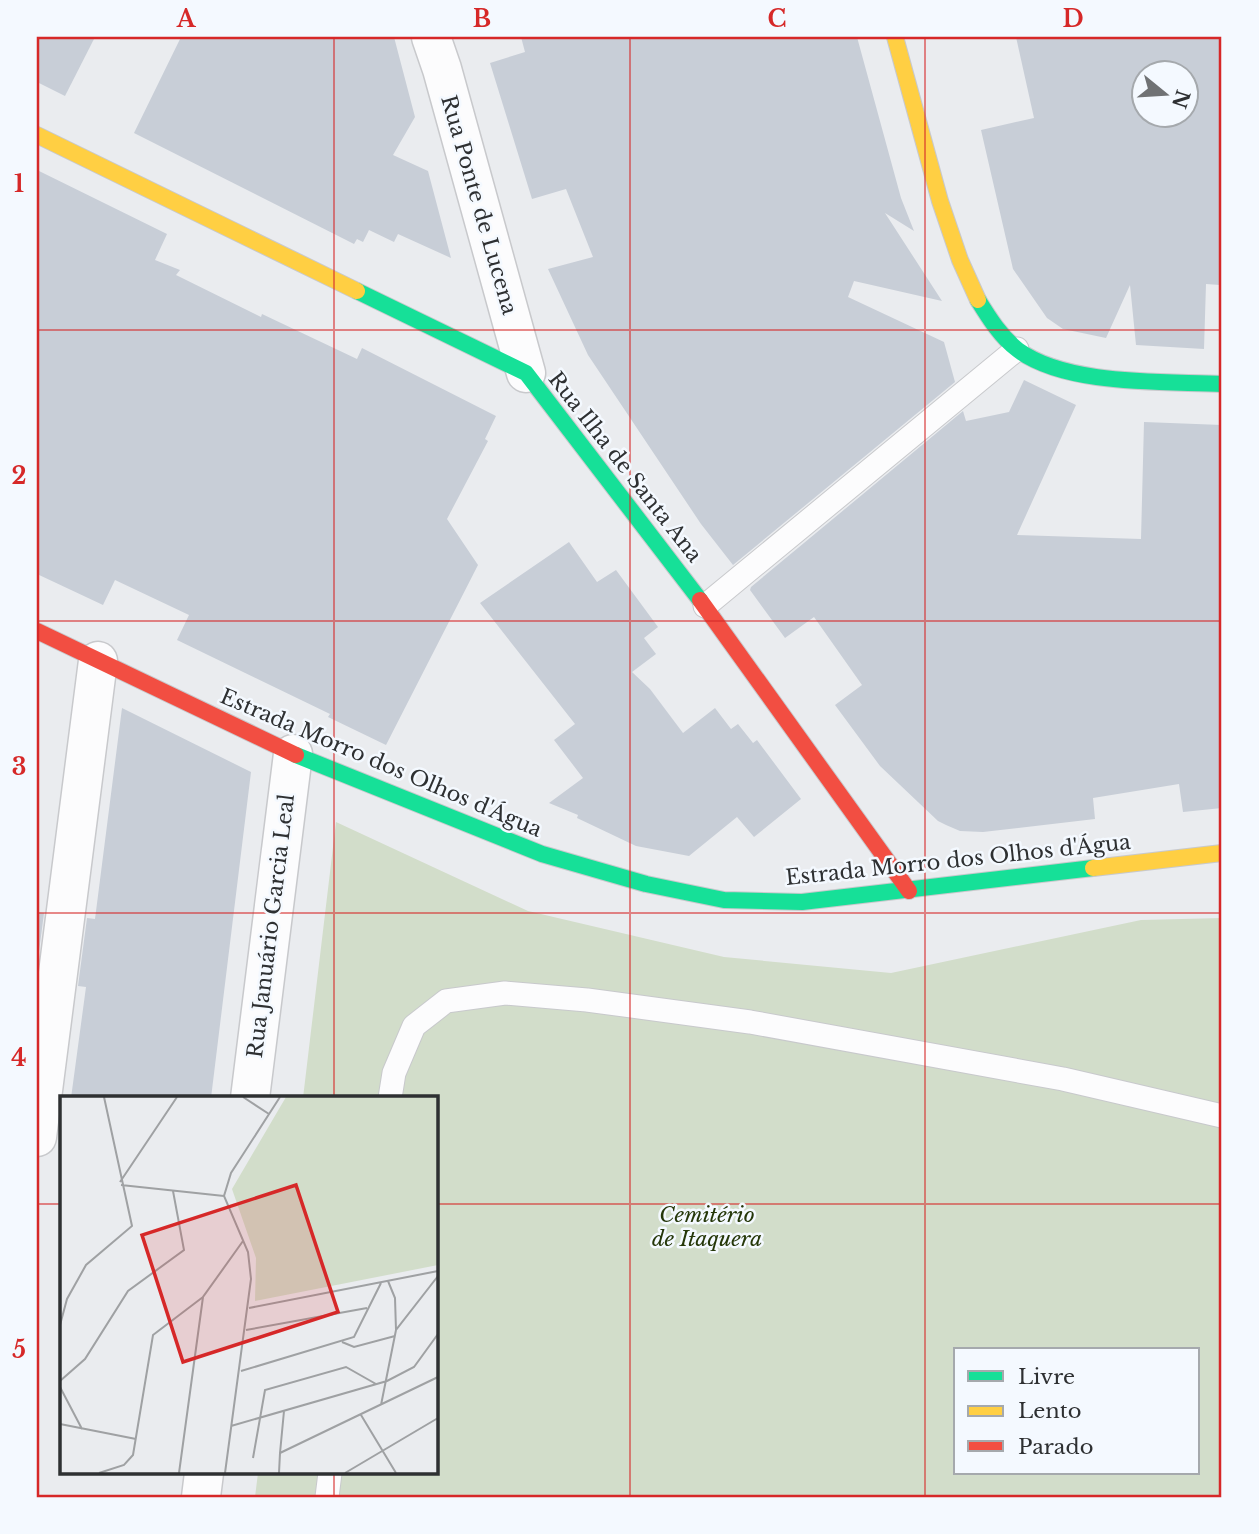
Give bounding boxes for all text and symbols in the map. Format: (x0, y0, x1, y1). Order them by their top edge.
text: A (176, 5, 197, 33)
text: B (473, 5, 491, 33)
text: C (768, 5, 786, 33)
text: D (1062, 5, 1084, 33)
north arrow (1130, 60, 1200, 130)
text: N (1167, 87, 1194, 111)
street label: Rua Ponte de Lucena (435, 92, 523, 318)
text: 1 (14, 170, 24, 198)
street label: Rua Ilha de Santa Ana (543, 367, 708, 568)
text: 2 (12, 462, 26, 490)
street label: Estrada Morro dos Olhos d'Água (216, 683, 546, 843)
text: 3 (12, 753, 26, 781)
street label: Rua Januário Garcia Leal (242, 792, 300, 1059)
street label: Estrada Morro dos Olhos d'Água (784, 829, 1132, 891)
text: 4 (11, 1044, 27, 1072)
inset map (60, 1096, 438, 1474)
park label: Cemitério de Itaquera (652, 1202, 762, 1252)
text: 5 (12, 1336, 26, 1364)
legend (954, 1348, 1200, 1474)
text: Livre (1018, 1364, 1075, 1390)
text: Lento (1018, 1398, 1081, 1424)
text: Parado (1018, 1434, 1093, 1460)

